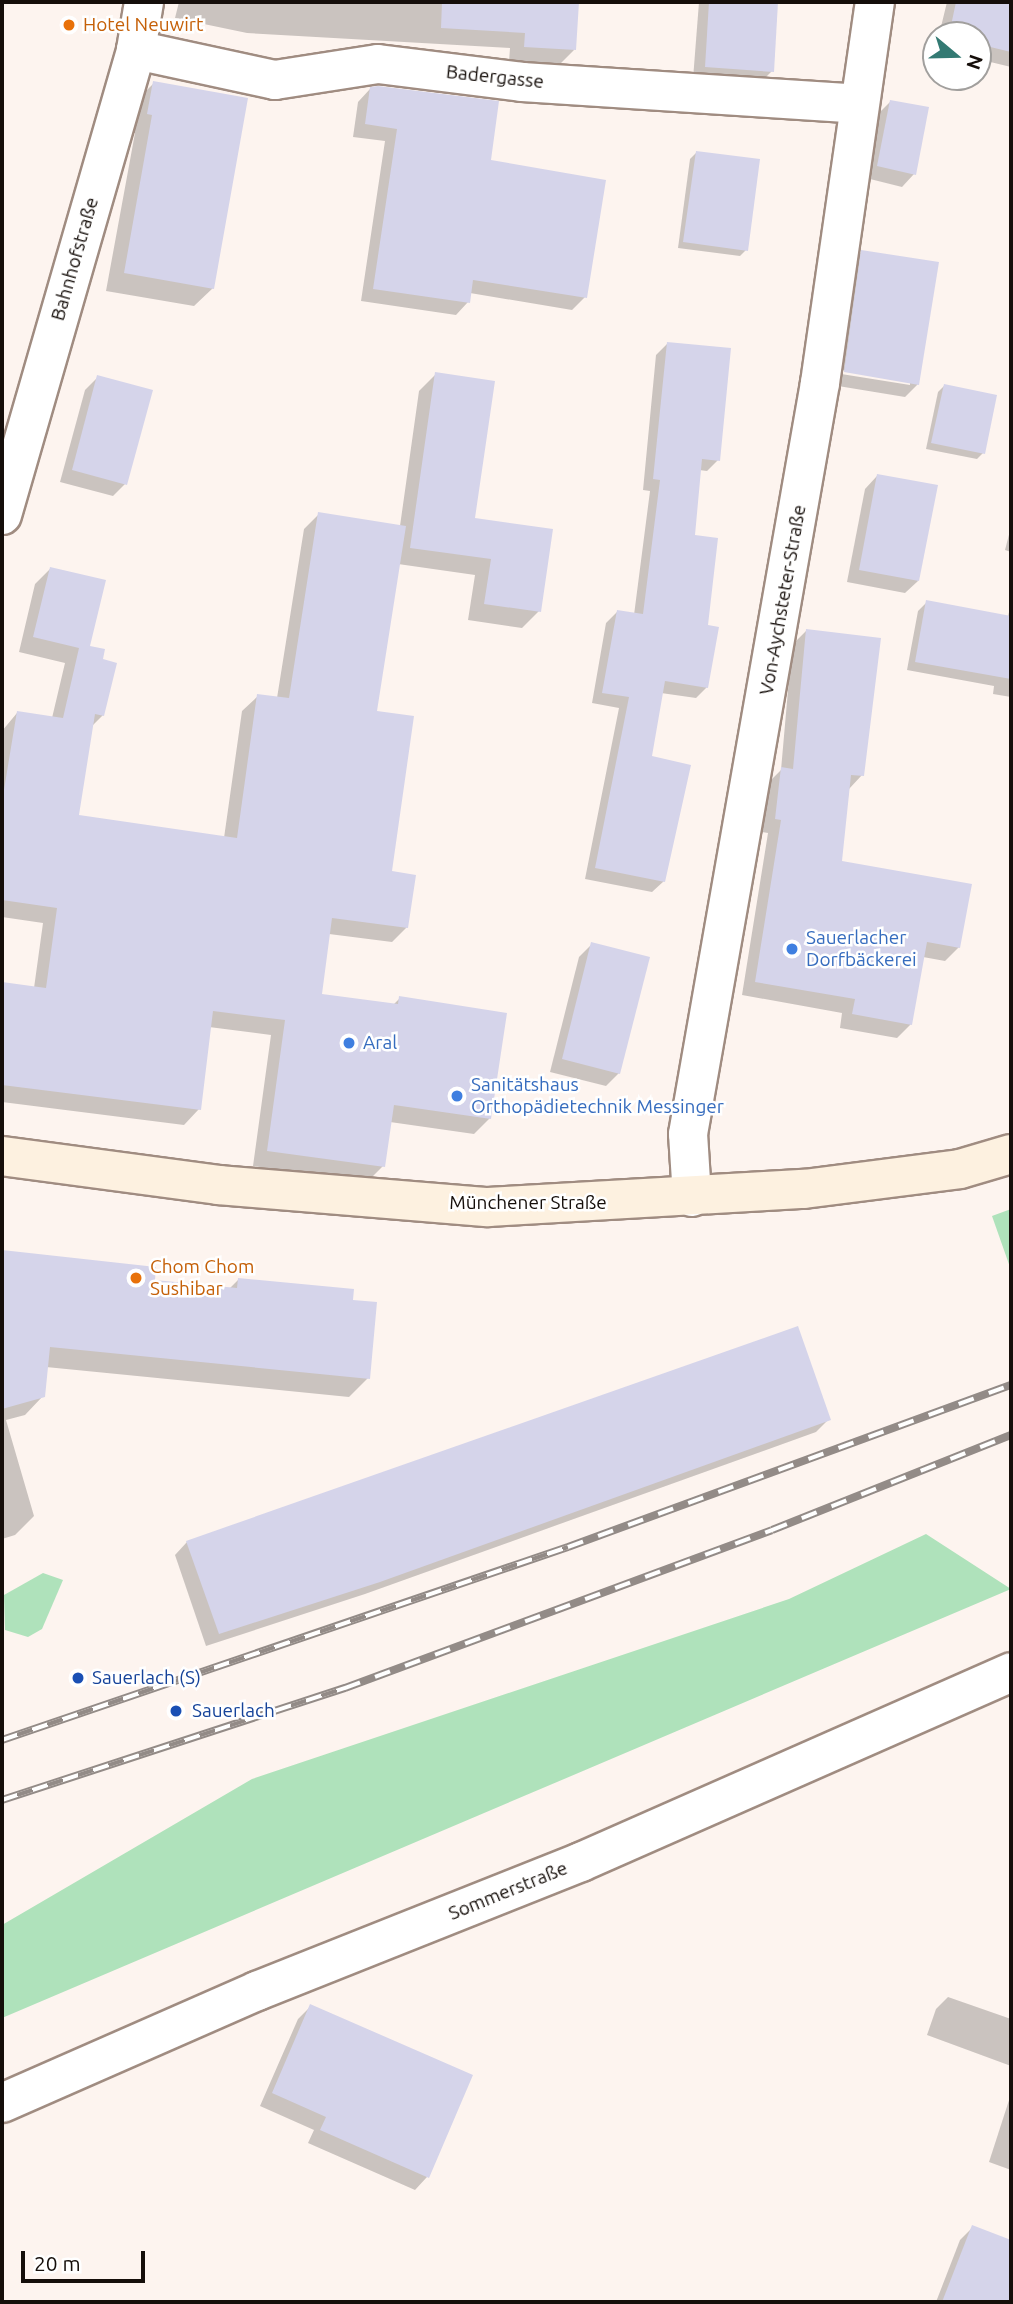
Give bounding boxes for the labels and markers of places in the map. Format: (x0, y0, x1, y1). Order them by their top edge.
place label: Hotel Neuwirt (83, 14, 204, 36)
marker: Hotel Neuwirt (61, 17, 77, 33)
place label: Sauerlacher Dorfbäckerei (806, 927, 917, 971)
marker: Sauerlacher Dorfbäckerei (784, 941, 800, 957)
place label: Aral (363, 1032, 397, 1054)
marker: Aral (341, 1035, 357, 1051)
place label: Sanitätshaus Orthopädietechnik Messinger (471, 1074, 724, 1118)
marker: Sanitätshaus Orthopädietechnik Messinger (449, 1088, 465, 1104)
place label: Chom Chom Sushibar (150, 1256, 254, 1300)
marker: Chom Chom Sushibar (128, 1270, 144, 1286)
place label: Sauerlach (S) (92, 1667, 201, 1689)
marker: Sauerlach (S) (70, 1670, 86, 1686)
place label: Sauerlach (192, 1700, 275, 1722)
marker: Sauerlach (166, 1701, 186, 1721)

